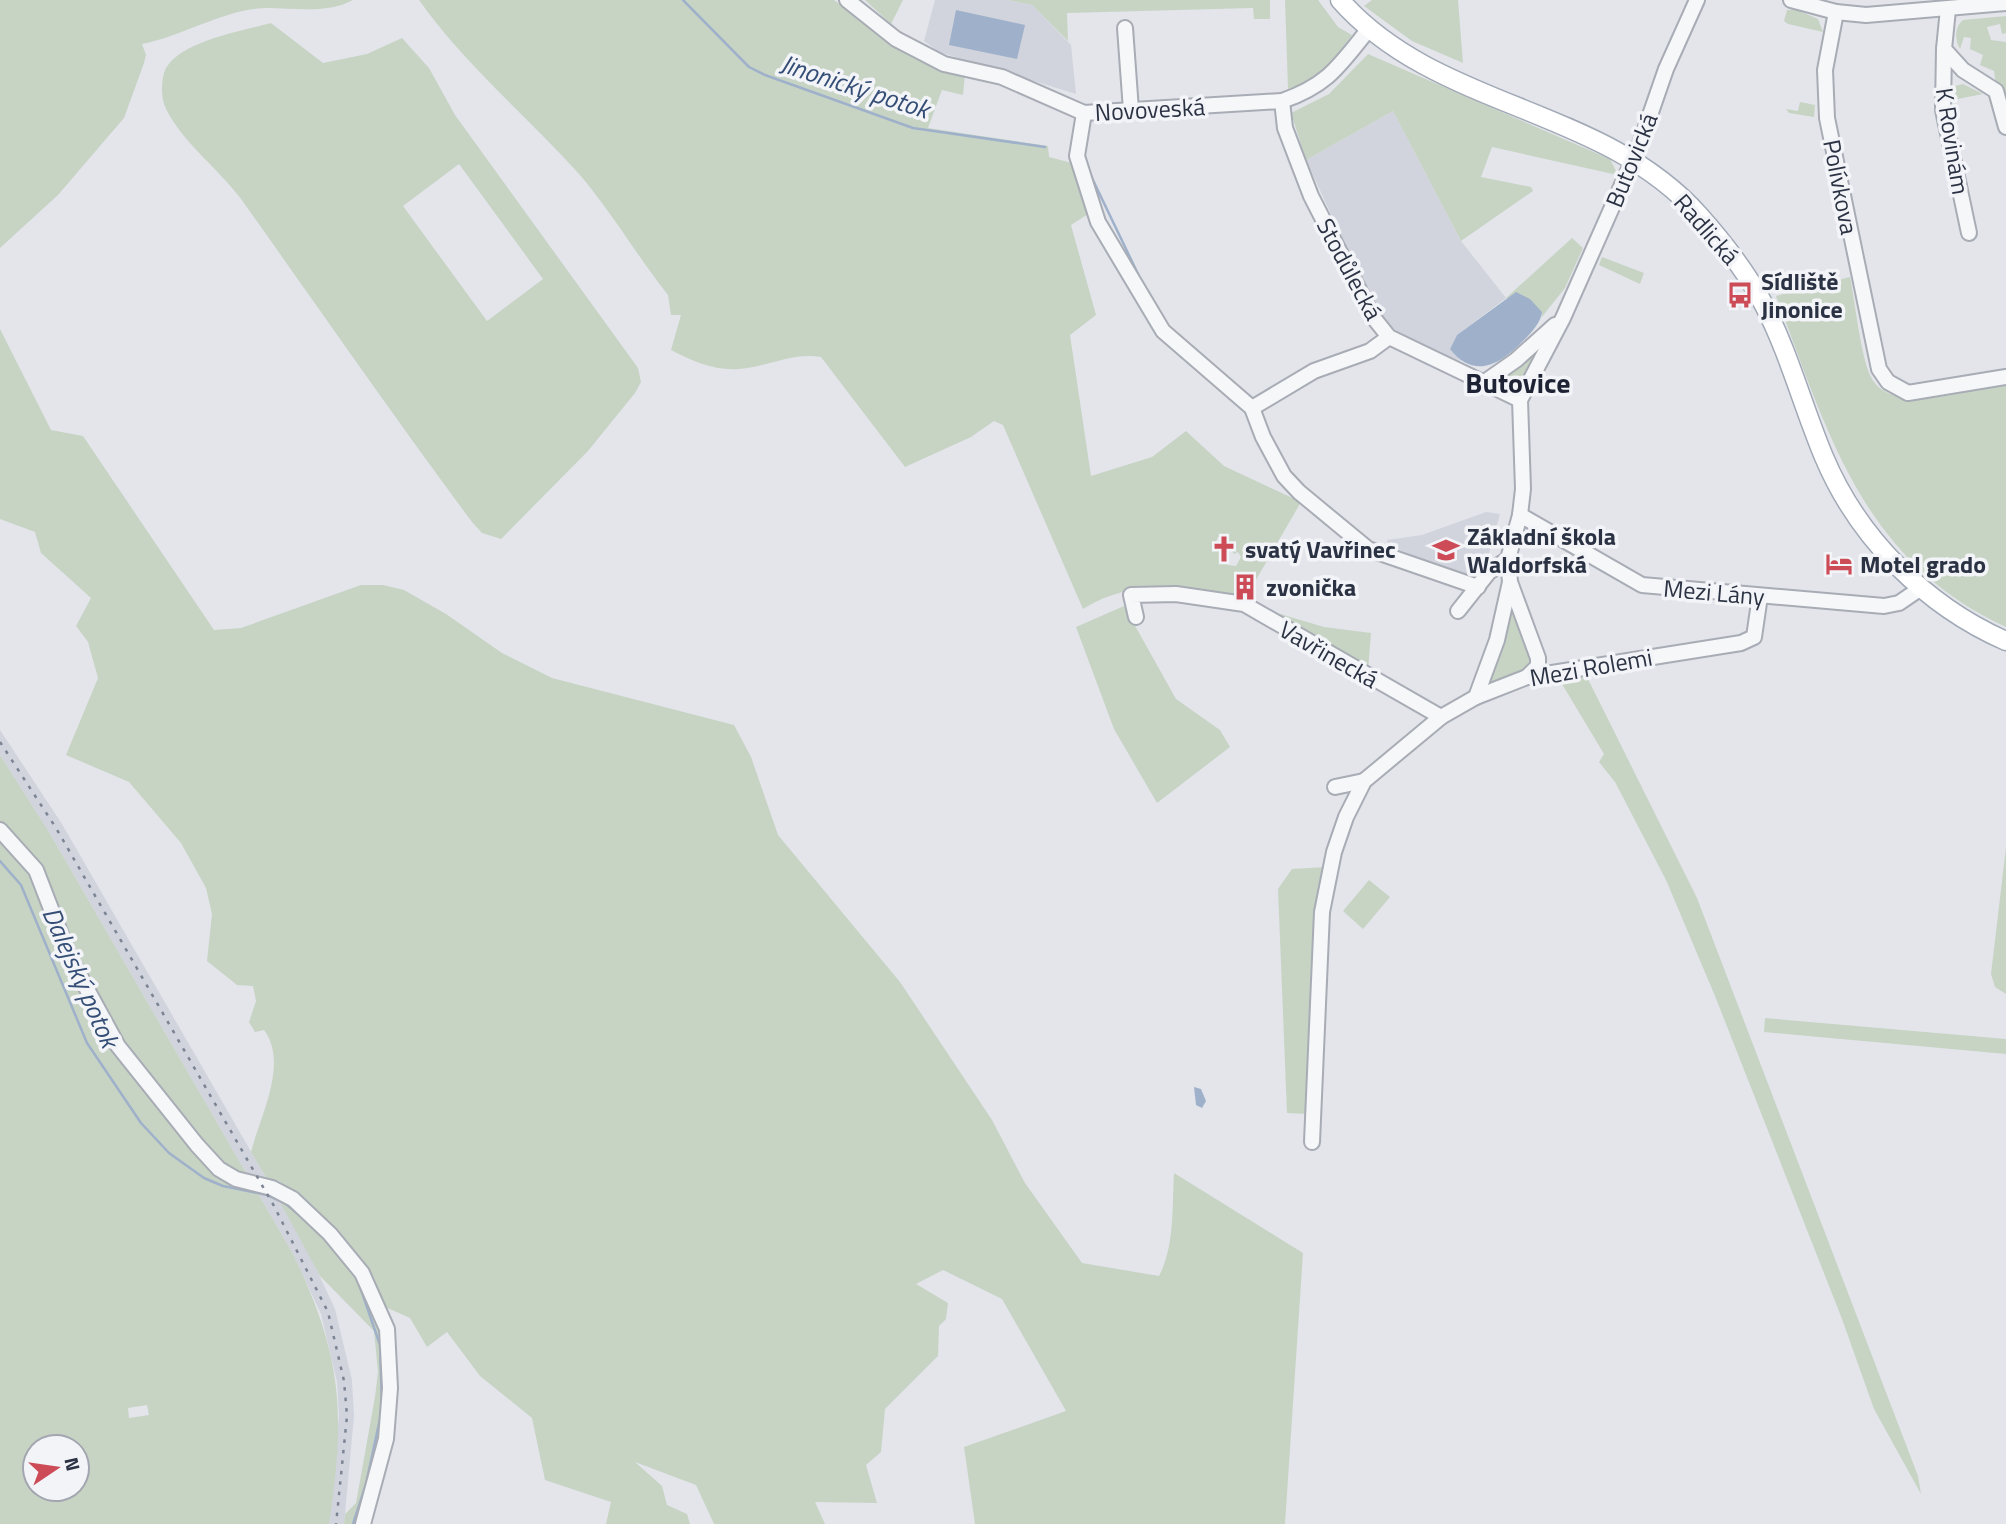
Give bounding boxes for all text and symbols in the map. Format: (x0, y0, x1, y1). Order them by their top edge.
water label: Jinonický potok (776, 44, 938, 129)
street label: K Rovinám (1927, 85, 1979, 197)
street label: Novoveská (1094, 88, 1206, 130)
street label: Butovická (1596, 107, 1666, 213)
street label: Polívkova (1814, 136, 1868, 238)
street label: Radlická (1666, 185, 1748, 273)
street label: Stodůlecká (1308, 212, 1392, 326)
place label: Sídliště Jinonice (1761, 263, 1843, 327)
bus stop icon: Sídliště Jinonice (1725, 280, 1755, 310)
district label: Butovice (1465, 361, 1571, 404)
place label: Základní škola Waldorfská (1467, 518, 1616, 582)
place label: svatý Vavřinec (1245, 531, 1396, 567)
church icon: svatý Vavřinec (1209, 534, 1239, 564)
school or university icon: Základní škola Waldorfská (1431, 535, 1461, 565)
place label: Motel grado (1860, 546, 1986, 582)
hotel icon: Motel grado (1824, 549, 1854, 579)
place label: zvonička (1266, 569, 1356, 605)
street label: Mezi Lány (1662, 570, 1767, 614)
building icon: zvonička (1230, 572, 1260, 602)
street label: Vavřinecká (1273, 611, 1385, 697)
street label: Mezi Rolemi (1527, 639, 1655, 695)
water label: Dalejský potok (33, 900, 131, 1057)
north arrow (21, 1433, 91, 1503)
text: N (57, 1454, 89, 1474)

